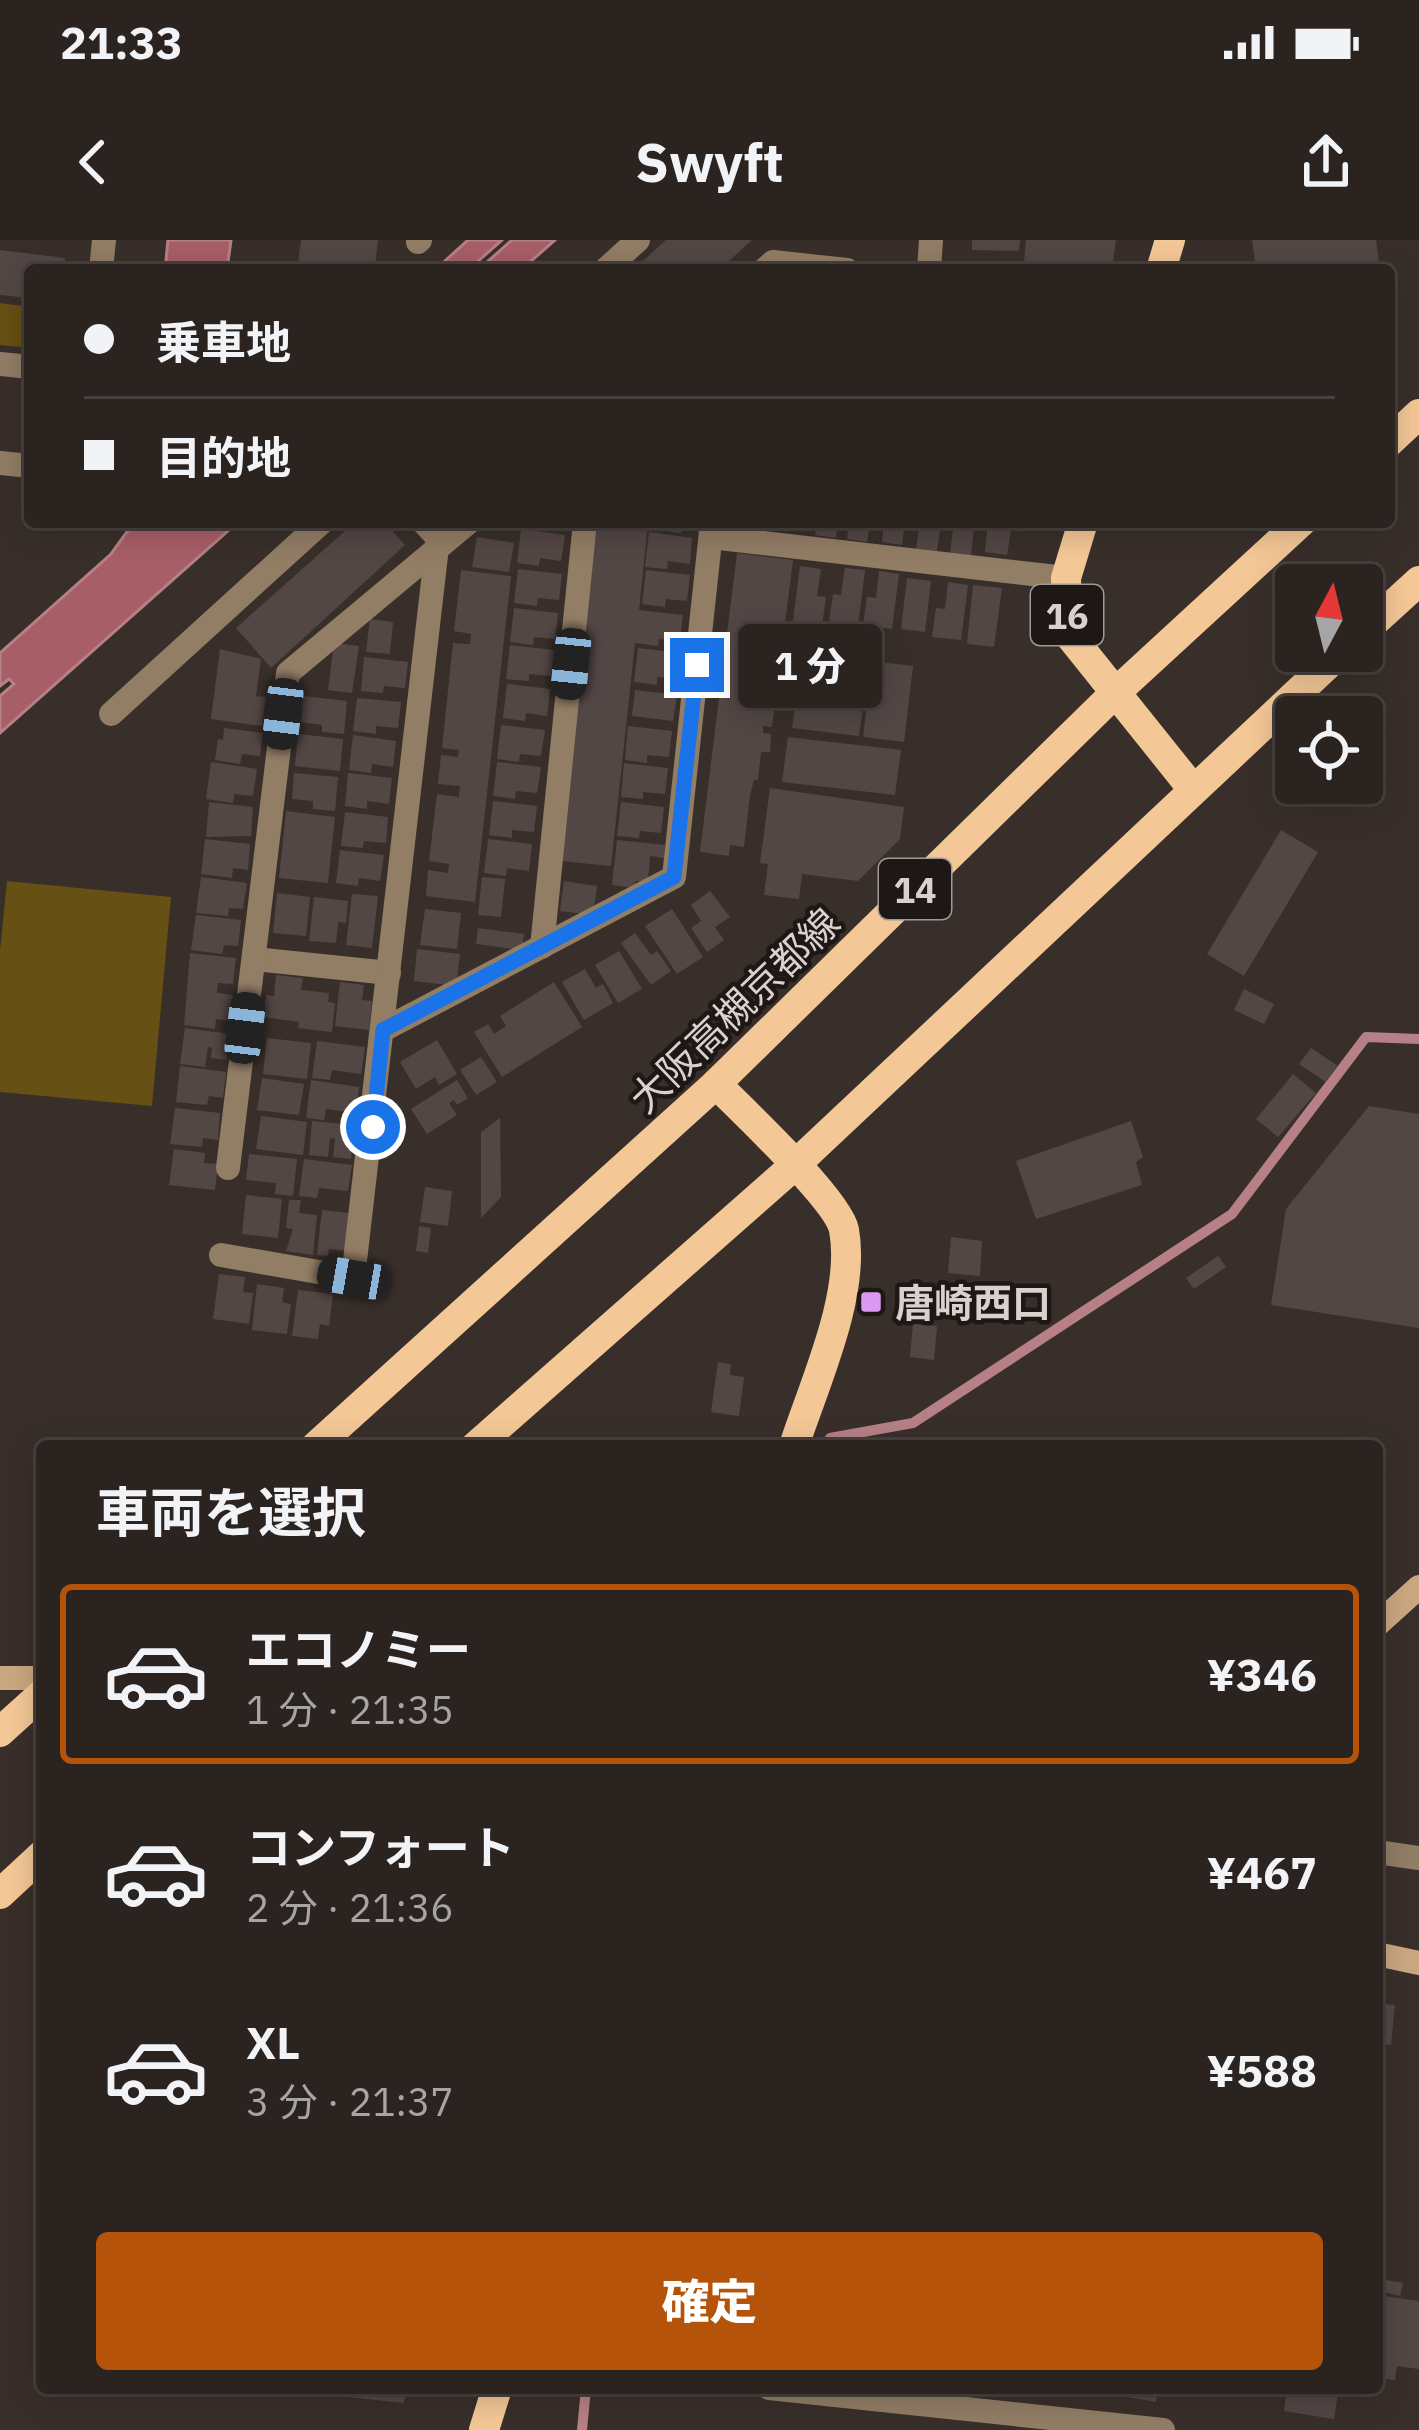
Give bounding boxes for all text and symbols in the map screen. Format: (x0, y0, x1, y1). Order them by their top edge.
text: 21:33 (60, 13, 183, 71)
text: Swyft (635, 127, 784, 197)
icon: back (60, 129, 126, 195)
icon: share (1293, 129, 1359, 195)
text: 乗車地 (156, 313, 291, 371)
text: 目的地 (156, 428, 291, 486)
north arrow (1275, 564, 1383, 672)
map controls (1275, 564, 1383, 804)
road number: 16 (1031, 585, 1103, 645)
callout: 1 分 (739, 623, 883, 707)
car (549, 626, 593, 702)
route end (670, 638, 724, 692)
text: 1 分 (774, 640, 846, 691)
car (261, 676, 305, 752)
button: locate (1275, 696, 1383, 804)
road number: 14 (879, 859, 951, 919)
street label: 大阪高槻京都線 (618, 897, 850, 1123)
car (223, 990, 267, 1066)
route start (346, 1100, 400, 1154)
car (314, 1254, 392, 1302)
place label: 唐崎西口 (895, 1277, 1051, 1328)
marker: 唐崎西口 (858, 1289, 884, 1315)
text: 車両を選択 (96, 1477, 366, 1547)
icon: car (102, 1620, 210, 1728)
text: エコノミー (246, 1620, 471, 1678)
text: ¥346 (1207, 1645, 1317, 1703)
text: 1 分 · 21:35 (246, 1684, 454, 1735)
icon: car (102, 1818, 210, 1926)
text: コンフォート (246, 1818, 515, 1876)
text: ¥467 (1207, 1843, 1317, 1901)
text: 2 分 · 21:36 (246, 1882, 454, 1933)
text: XL (246, 2013, 300, 2071)
icon: car (102, 2016, 210, 2124)
text: ¥588 (1207, 2041, 1317, 2099)
text: 3 分 · 21:37 (246, 2076, 454, 2127)
button: 確定 (96, 2232, 1323, 2370)

